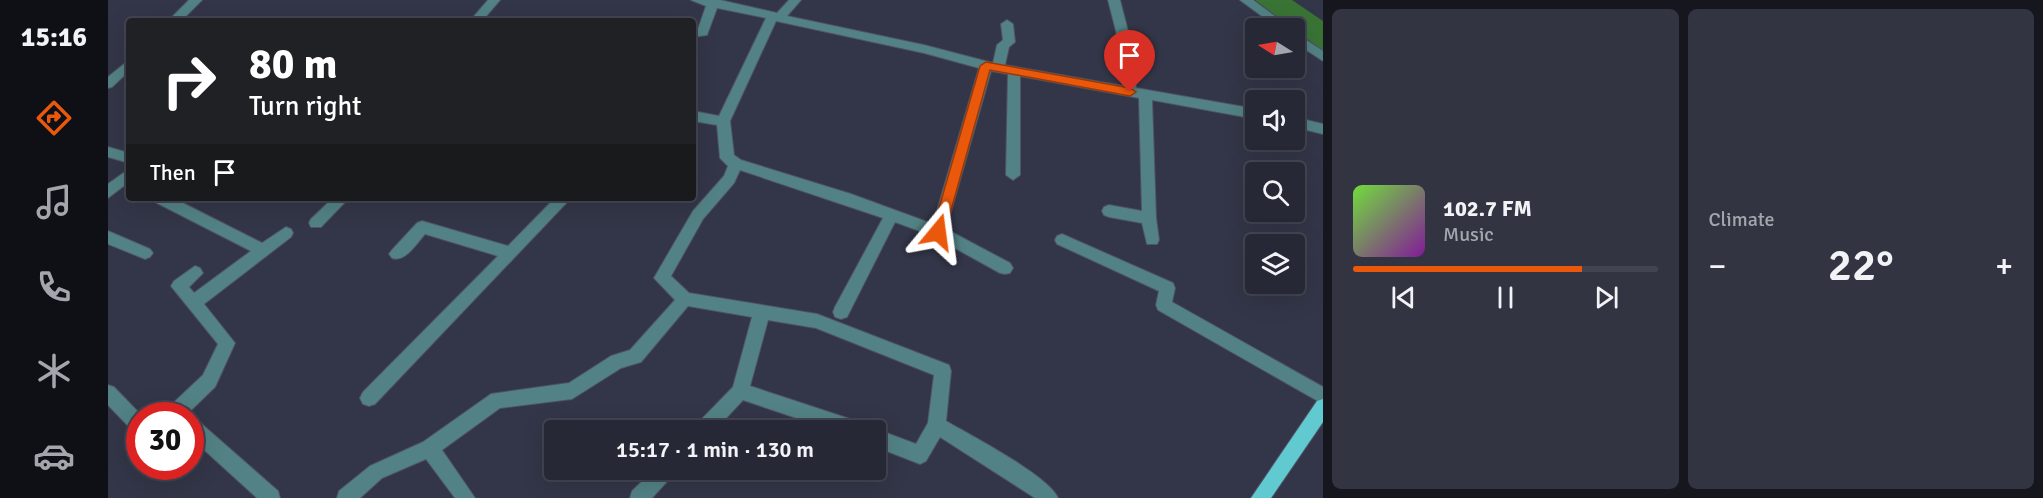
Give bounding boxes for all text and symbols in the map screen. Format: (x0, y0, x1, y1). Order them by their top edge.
north arrow (1245, 18, 1305, 78)
map controls (1245, 18, 1305, 294)
text: 15:16 (21, 21, 87, 54)
pin (1104, 30, 1155, 92)
text: 80 m (249, 39, 338, 90)
icon: arrive (1113, 39, 1146, 72)
icon: right (150, 42, 228, 120)
text: Turn right (249, 90, 362, 123)
button: sound (1245, 90, 1305, 150)
icon: directions (33, 97, 75, 139)
icon: arrive (208, 156, 241, 189)
text: Then (150, 159, 196, 186)
button: search (1245, 162, 1305, 222)
icon: music (33, 181, 75, 223)
text: 102.7 FM (1443, 195, 1532, 222)
position arrow (906, 200, 970, 264)
text: Climate (1709, 207, 1774, 232)
text: Music (1443, 222, 1494, 247)
button: layers (1245, 234, 1305, 294)
text: 22° (1828, 238, 1894, 293)
text: − (1709, 246, 1726, 287)
text: + (1995, 246, 2013, 287)
icon: phone (33, 266, 75, 308)
icon: previous (1387, 281, 1420, 314)
icon: pause (1489, 281, 1522, 314)
icon: next (1590, 281, 1623, 314)
icon: climate (33, 350, 75, 392)
speed limit sign: 30 (126, 402, 204, 480)
icon: car (33, 435, 75, 477)
text: 15:17 · 1 min · 130 m (616, 436, 814, 463)

